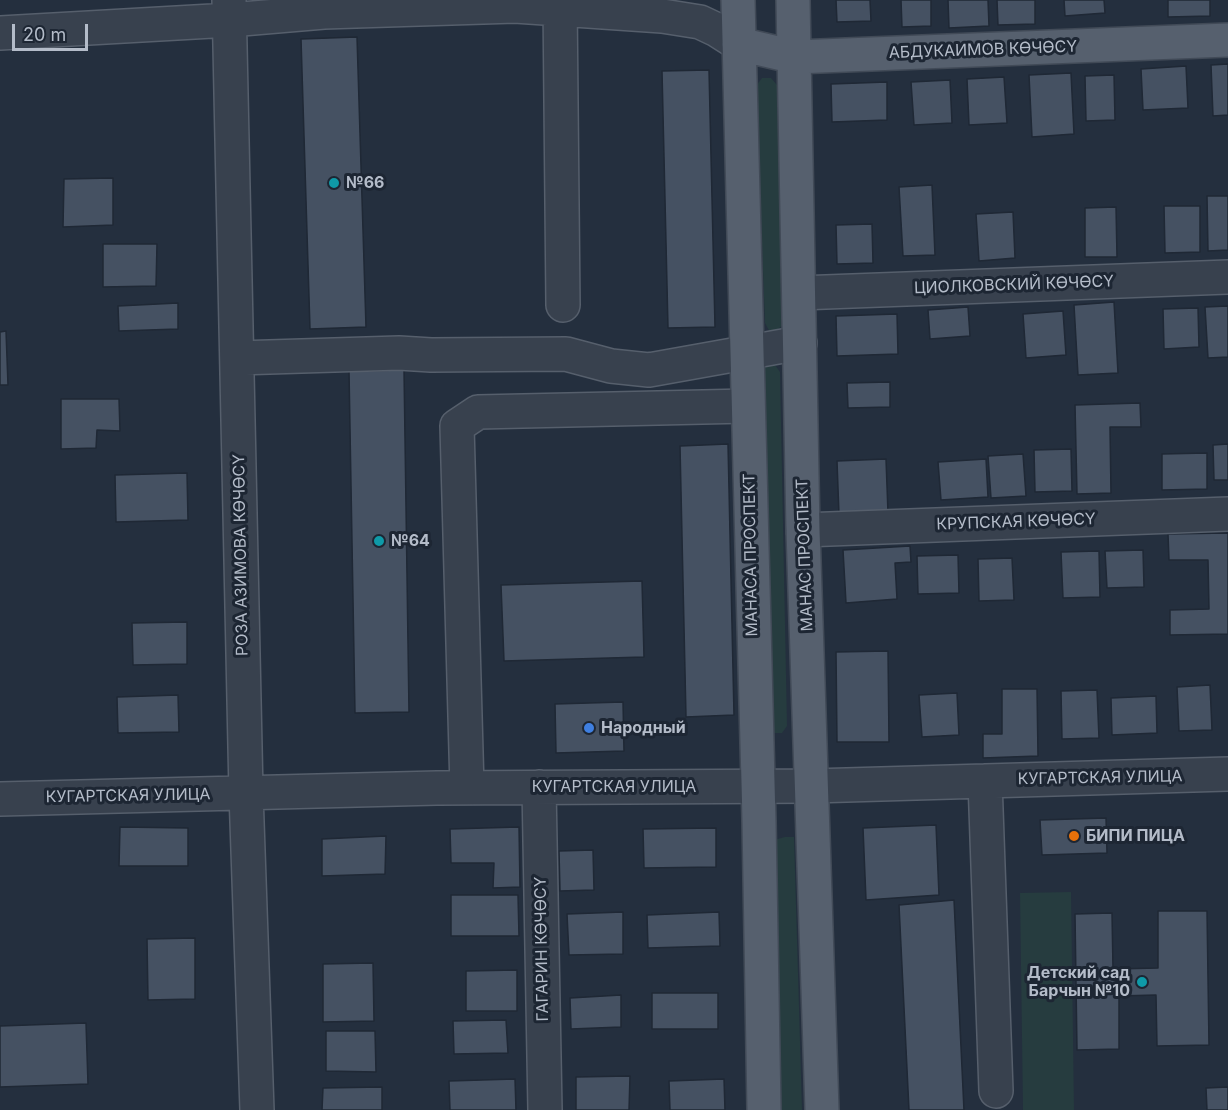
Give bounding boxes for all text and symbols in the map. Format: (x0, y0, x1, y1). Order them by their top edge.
scale bar (15, 12, 92, 50)
text: 20 m (23, 24, 66, 45)
street label: АБДУКАИМОВ КӨЧӨСҮ (888, 37, 1078, 63)
place label: №66 (346, 173, 384, 193)
marker: №66 (327, 176, 341, 190)
street label: ЦИОЛКОВСКИЙ КӨЧӨСҮ (914, 272, 1114, 298)
street label: РОЗА АЗИМОВА КӨЧӨСҮ (230, 454, 252, 656)
street label: МАНАСА ПРОСПЕКТ (740, 473, 762, 637)
street label: МАНАС ПРОСПЕКТ (793, 478, 817, 632)
street label: КРУПСКАЯ КӨЧӨСҮ (936, 510, 1096, 534)
place label: №64 (391, 531, 430, 551)
marker: №64 (372, 534, 386, 548)
place label: Народный (601, 718, 686, 738)
marker: Народный (582, 721, 596, 735)
street label: КУГАРТСКАЯ УЛИЦА (1017, 767, 1183, 789)
street label: КУГАРТСКАЯ УЛИЦА (532, 777, 696, 797)
street label: КУГАРТСКАЯ УЛИЦА (45, 785, 211, 807)
place label: БИПИ ПИЦА (1086, 826, 1185, 846)
marker: БИПИ ПИЦА (1067, 829, 1081, 843)
street label: ГАГАРИН КӨЧӨСҮ (531, 876, 553, 1022)
place label: Детский сад Барчын №10 (1027, 963, 1130, 1001)
marker: Детский сад Барчын №10 (1135, 975, 1149, 989)

